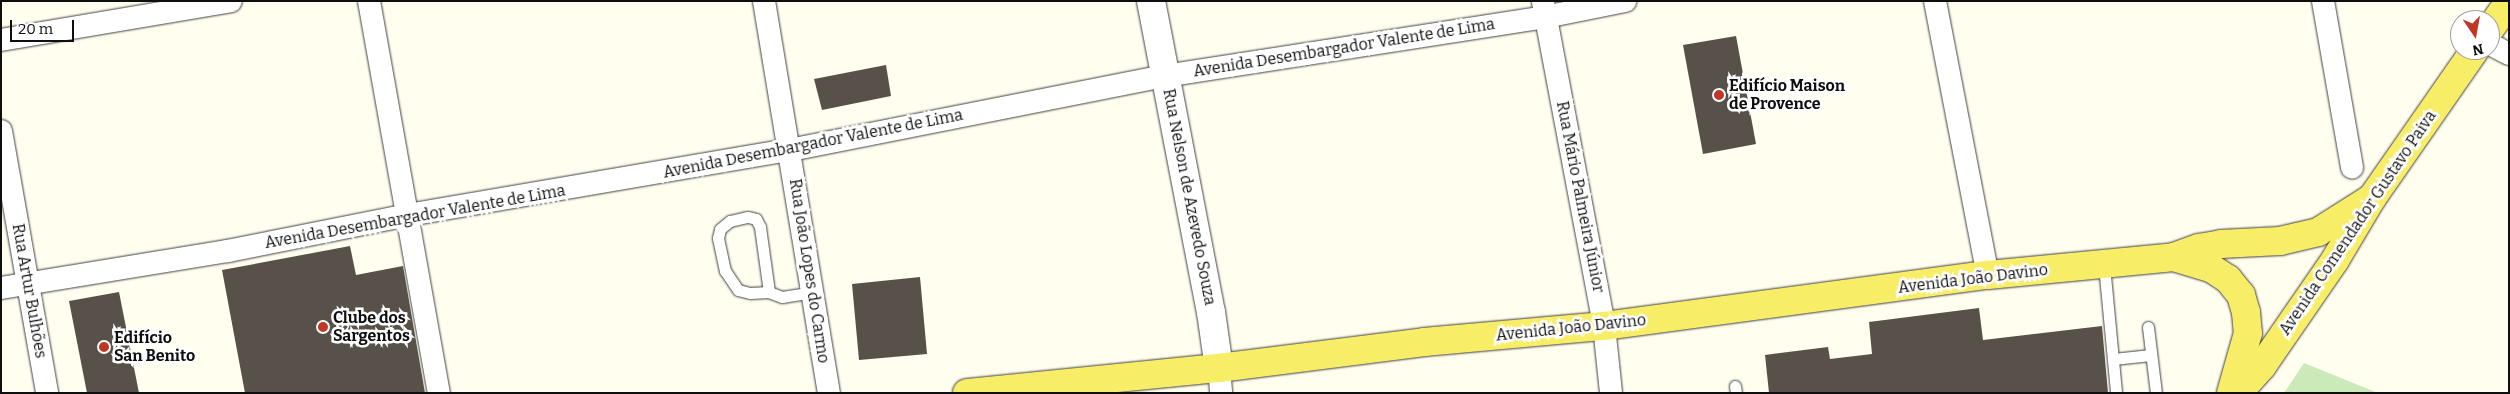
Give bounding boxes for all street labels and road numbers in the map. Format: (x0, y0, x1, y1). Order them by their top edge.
street label: Avenida Desembargador Valente de Lima (1192, 15, 1496, 81)
street label: Rua Nelson de Azevedo Souza (1159, 87, 1219, 307)
street label: Rua Mário Palmeira Júnior (1552, 100, 1608, 294)
street label: Avenida Desembargador Valente de Lima (662, 105, 964, 183)
street label: Avenida Comendador Gustavo Paiva (2275, 107, 2441, 339)
street label: Rua João Lopes do Carmo (785, 177, 833, 365)
street label: Avenida Desembargador Valente de Lima (263, 181, 567, 253)
street label: Rua Artur Bulhões (8, 222, 50, 360)
street label: Avenida João Davino (1897, 260, 2049, 298)
street label: Avenida João Davino (1495, 311, 1647, 345)

